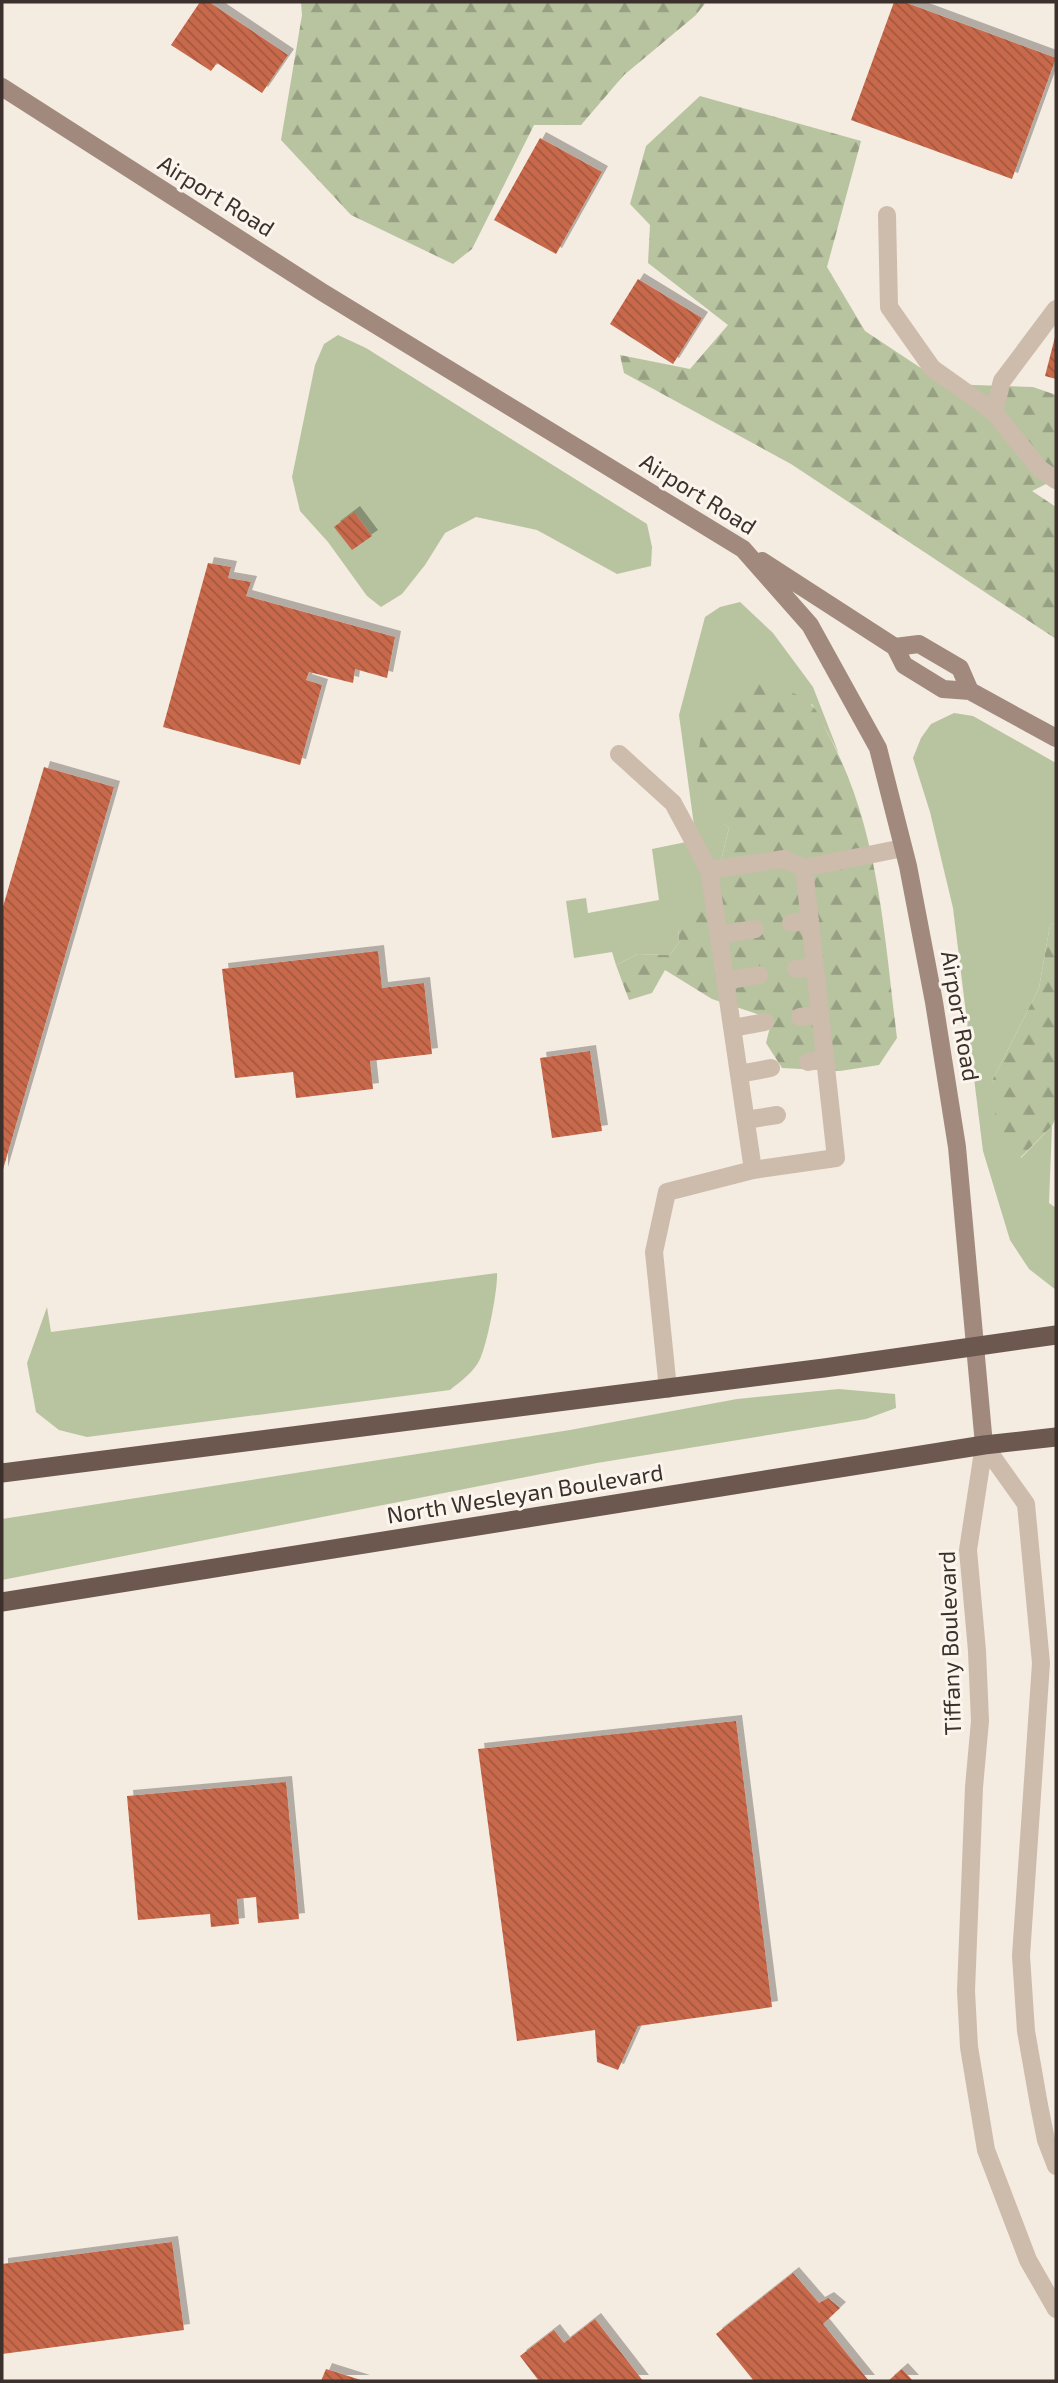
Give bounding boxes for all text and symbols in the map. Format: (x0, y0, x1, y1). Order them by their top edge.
street label: Airport Road (153, 148, 280, 242)
street label: Airport Road (635, 446, 762, 540)
street label: Airport Road (936, 949, 986, 1083)
street label: North Wesleyan Boulevard (385, 1457, 665, 1529)
street label: Tiffany Boulevard (932, 1550, 966, 1736)

